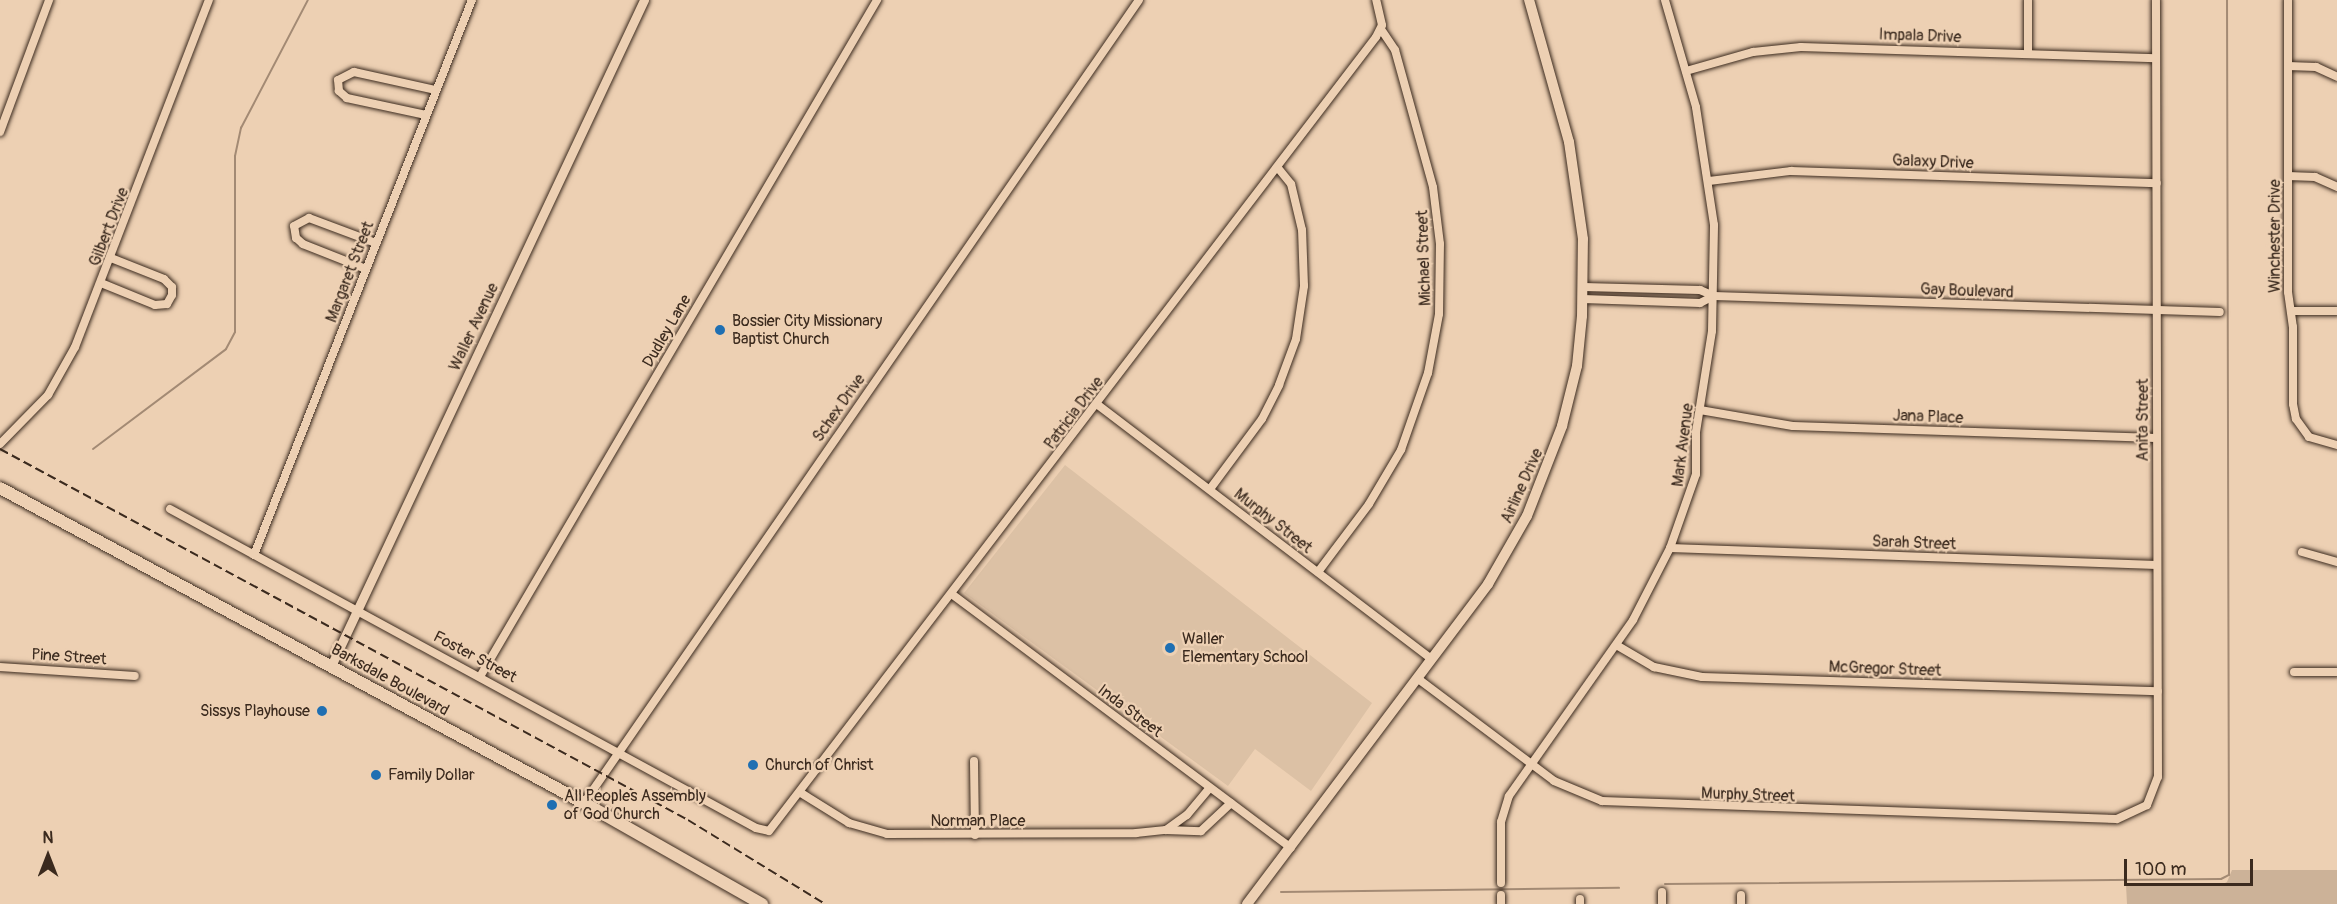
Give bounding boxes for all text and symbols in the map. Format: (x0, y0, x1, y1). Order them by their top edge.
street label: Impala Drive (1878, 25, 1962, 47)
street label: Galaxy Drive (1892, 151, 1974, 173)
street label: Winchester Drive (2265, 179, 2285, 293)
street label: Gilbert Drive (85, 185, 133, 269)
street label: Michael Street (1413, 210, 1435, 306)
street label: Margaret Street (322, 219, 378, 325)
street label: Waller Avenue (445, 280, 503, 374)
street label: Gay Boulevard (1920, 280, 2014, 302)
street label: Dudley Lane (639, 291, 695, 371)
place label: Bossier City Missionary Baptist Church (732, 311, 882, 349)
marker: Bossier City Missionary Baptist Church (713, 323, 727, 337)
street label: Schex Drive (809, 370, 869, 446)
street label: Patricia Drive (1040, 373, 1108, 453)
street label: Anita Street (2133, 378, 2153, 462)
street label: Mark Avenue (1668, 402, 1698, 488)
street label: Jana Place (1892, 406, 1964, 428)
street label: Airline Drive (1497, 446, 1547, 526)
street label: Murphy Street (1230, 484, 1316, 558)
street label: Sarah Street (1872, 532, 1956, 554)
street label: Foster Street (430, 627, 520, 687)
place label: Waller Elementary School (1182, 629, 1308, 667)
street label: Barksdale Boulevard (328, 640, 452, 720)
marker: Waller Elementary School (1163, 641, 1177, 655)
street label: Pine Street (31, 645, 107, 669)
street label: McGregor Street (1828, 657, 1942, 681)
street label: Inda Street (1094, 681, 1166, 741)
place label: Sissys Playhouse (200, 701, 310, 721)
marker: Sissys Playhouse (315, 704, 329, 718)
place label: Church of Christ (765, 755, 873, 775)
marker: Church of Christ (746, 758, 760, 772)
place label: Family Dollar (388, 765, 475, 785)
marker: Family Dollar (369, 768, 383, 782)
street label: Murphy Street (1701, 784, 1795, 806)
place label: All Peoples Assembly of God Church (564, 786, 706, 824)
marker: All Peoples Assembly of God Church (545, 798, 559, 812)
street label: Norman Place (931, 811, 1025, 831)
north arrow (18, 826, 78, 886)
text: N (43, 828, 53, 848)
scale bar (2127, 847, 2256, 885)
text: 100 m (2135, 858, 2187, 881)

